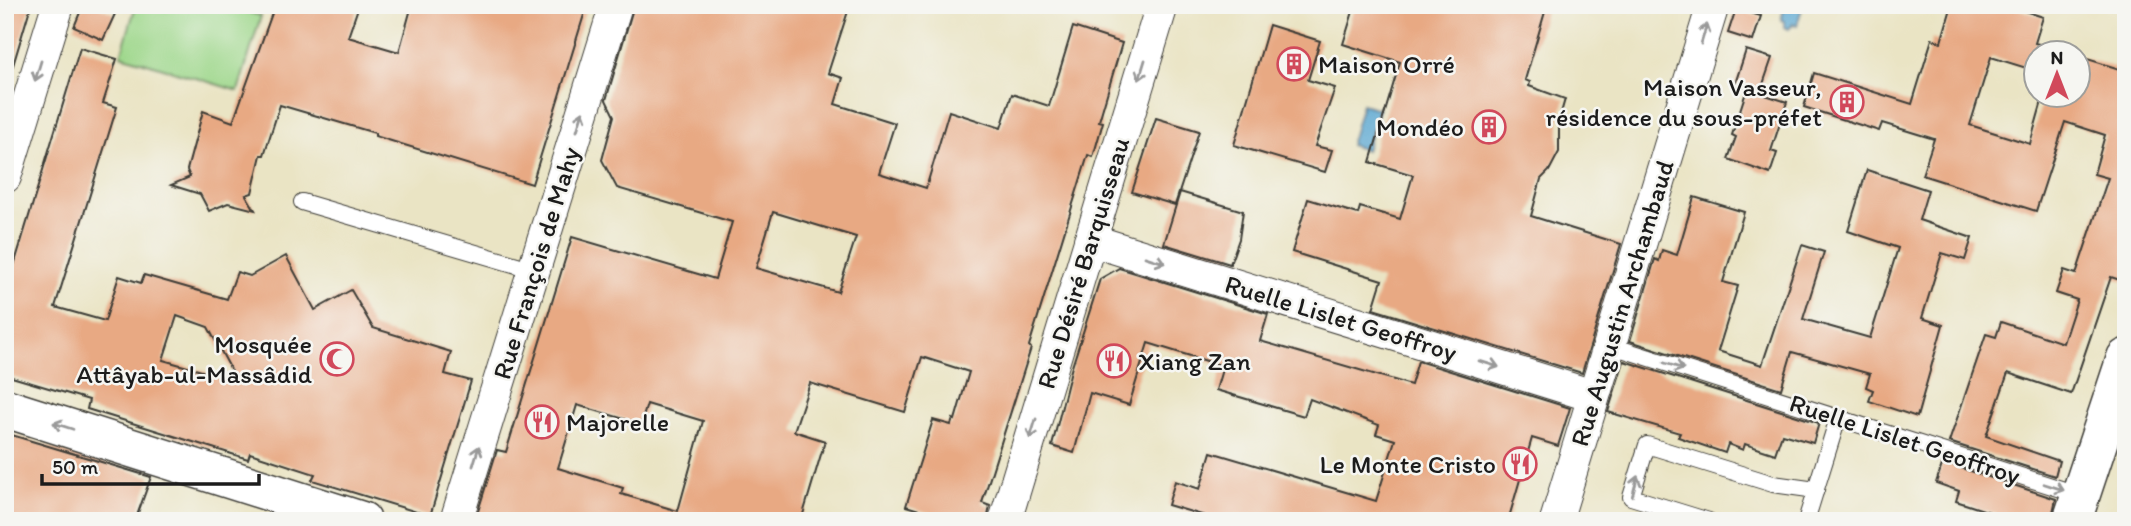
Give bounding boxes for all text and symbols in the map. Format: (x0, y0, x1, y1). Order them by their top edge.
one-way arrow (1699, 23, 1712, 45)
north arrow (2022, 38, 2092, 108)
building icon: Maison Orré (1275, 45, 1313, 83)
text: N (2051, 46, 2063, 69)
place label: Maison Orré (1318, 48, 1455, 80)
one-way arrow (30, 59, 43, 81)
one-way arrow (1135, 59, 1148, 81)
place label: Maison Vasseur, résidence du sous-préfet (1546, 71, 1822, 133)
building icon: Maison Vasseur, résidence du sous-préfet (1828, 83, 1866, 121)
building icon: Mondéo (1470, 108, 1508, 146)
one-way arrow (575, 111, 587, 133)
place label: Mondéo (1376, 111, 1464, 143)
street label: Rue Désiré Barquisseau (1030, 133, 1136, 393)
street label: Rue François de Mahy (485, 143, 587, 383)
street label: Rue Augustin Archambaud (1563, 155, 1681, 450)
one-way arrow (1144, 255, 1166, 268)
street label: Ruelle Lislet Geoffroy (1221, 268, 1461, 368)
place label: Mosquée Attâyab-ul-Massâdid (76, 328, 313, 390)
mosque icon: Mosquée Attâyab-ul-Massâdid (318, 340, 356, 378)
restaurant icon: Xiang Zan (1095, 342, 1133, 380)
place label: Xiang Zan (1138, 345, 1251, 377)
one-way arrow (1478, 358, 1500, 371)
one-way arrow (1662, 360, 1684, 373)
street label: Ruelle Lislet Geoffroy (1786, 387, 2024, 491)
restaurant icon: Majorelle (523, 403, 561, 441)
place label: Majorelle (566, 406, 669, 438)
one-way arrow (1025, 417, 1038, 439)
one-way arrow (53, 419, 75, 432)
scale bar (42, 442, 259, 486)
one-way arrow (471, 445, 484, 467)
restaurant icon: Le Monte Cristo (1501, 445, 1539, 483)
place label: Le Monte Cristo (1319, 448, 1496, 480)
text: 50 m (52, 454, 99, 479)
one-way arrow (1629, 476, 1642, 498)
one-way arrow (2043, 481, 2065, 494)

